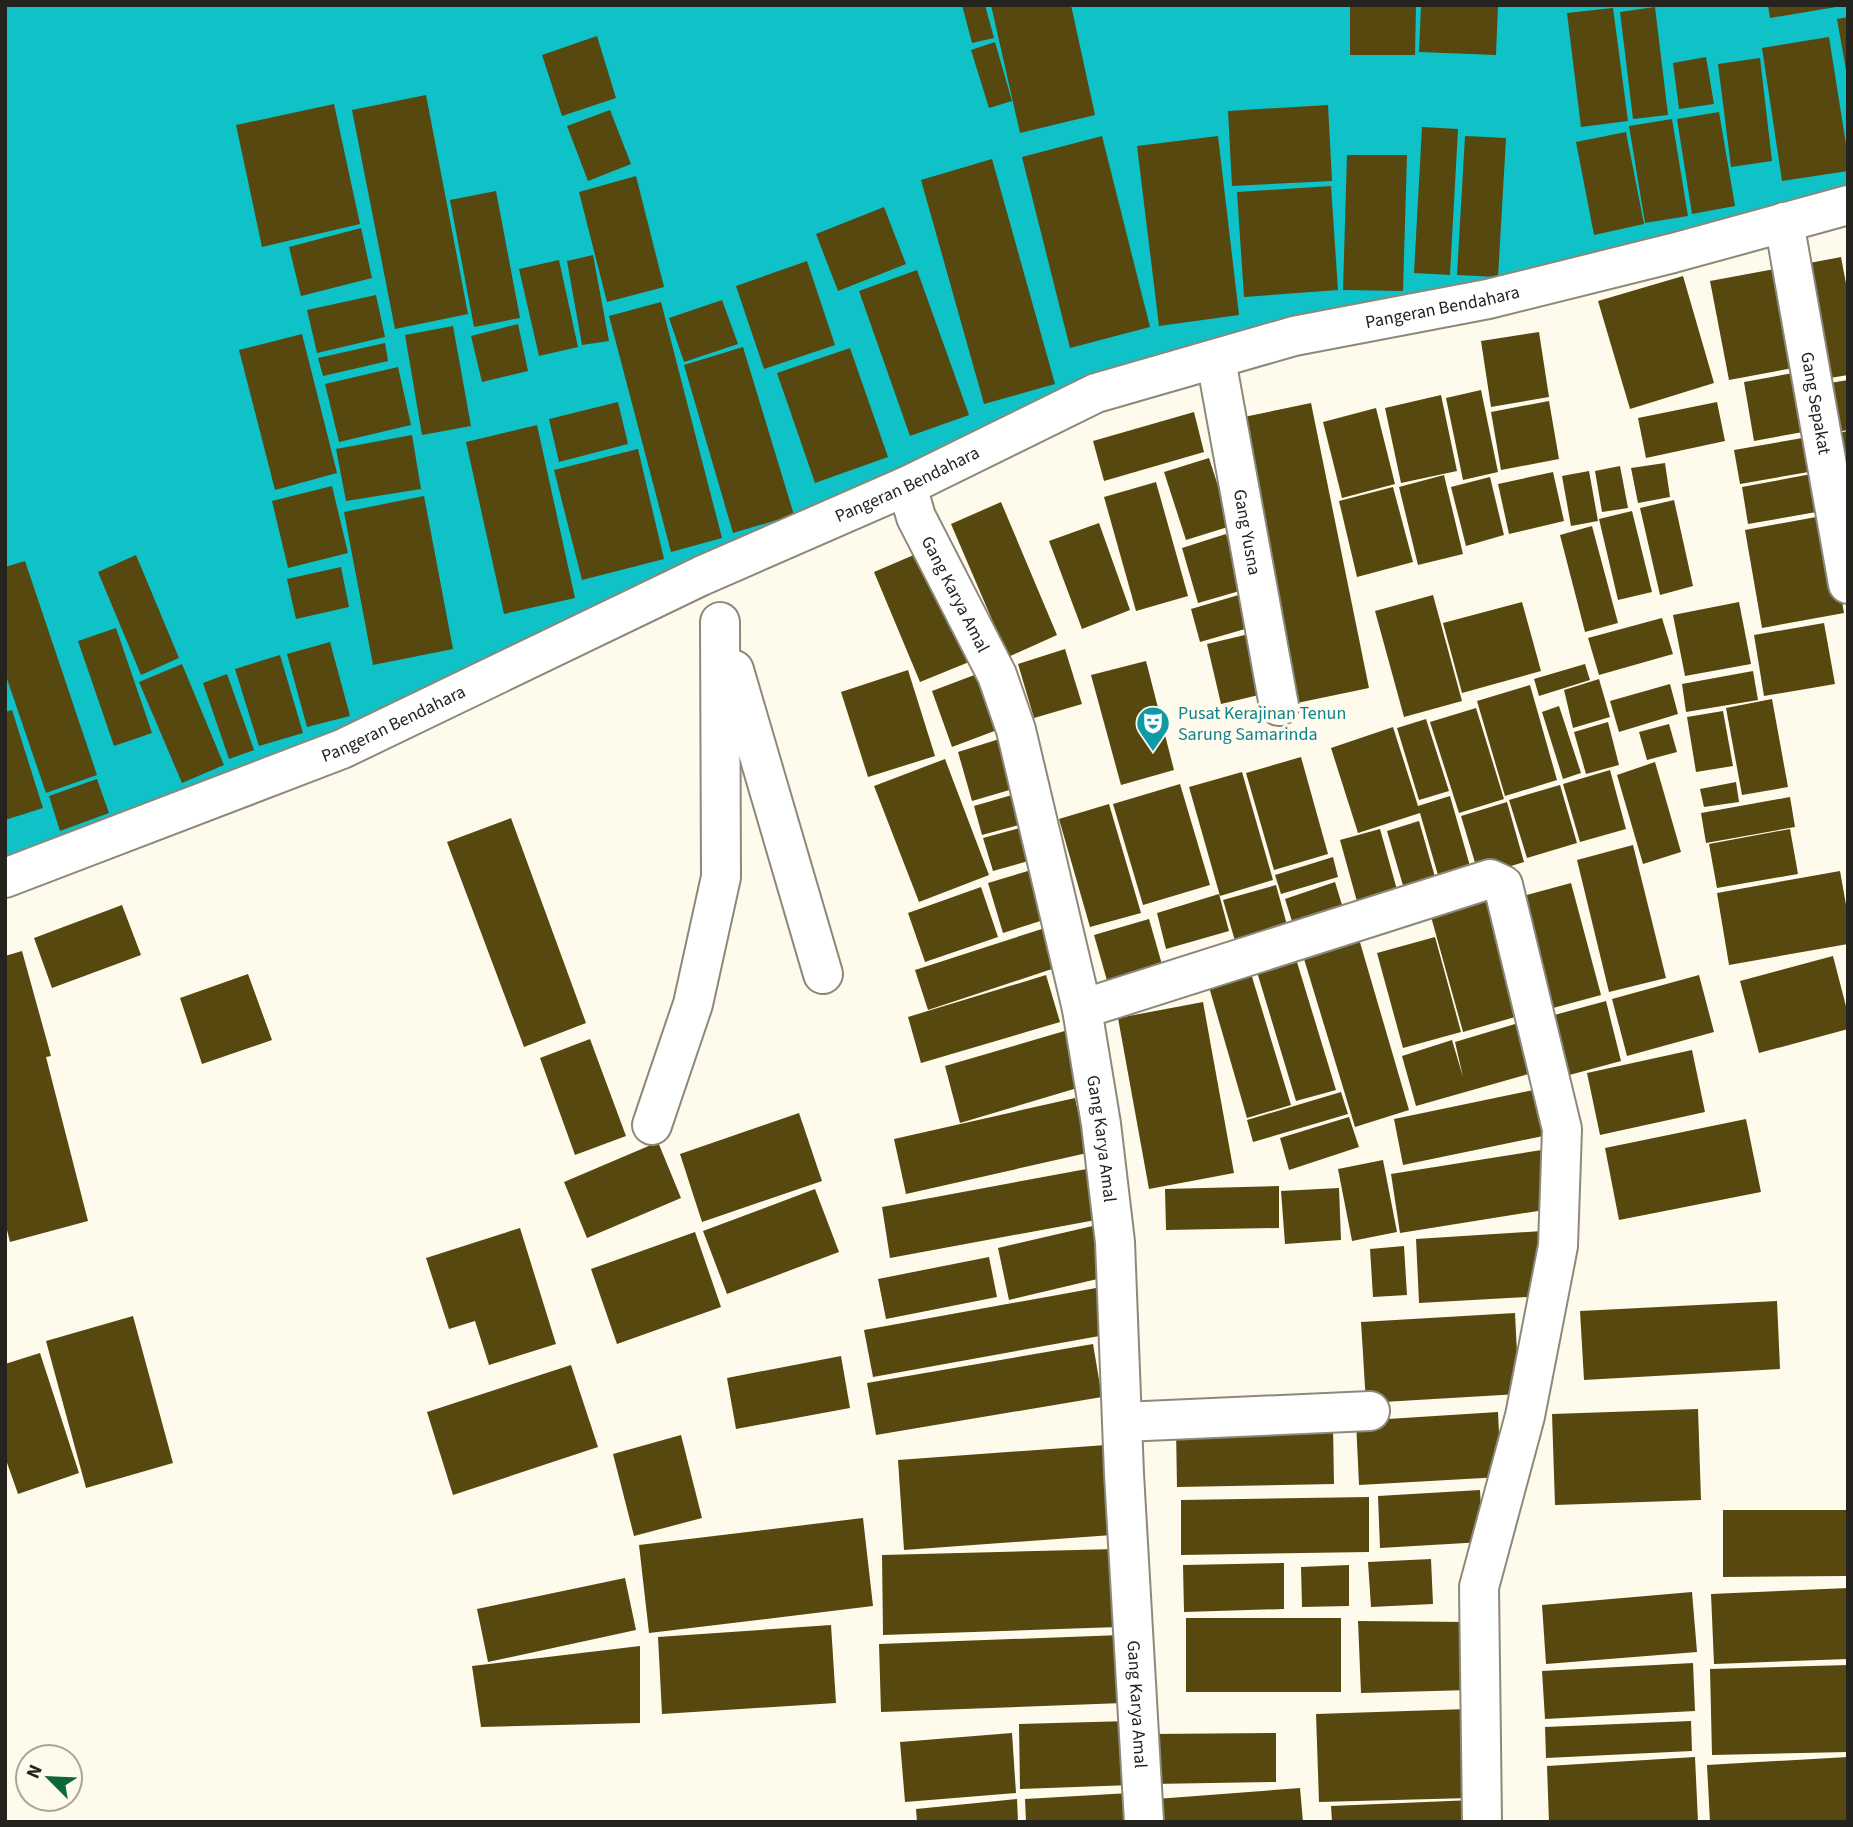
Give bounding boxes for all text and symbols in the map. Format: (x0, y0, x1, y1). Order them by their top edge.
street label: Pangeran Bendahara (1363, 279, 1522, 335)
street label: Gang Sepakat (1795, 350, 1837, 456)
street label: Pangeran Bendahara (831, 440, 984, 528)
street label: Gang Yusna (1227, 487, 1267, 577)
street label: Gang Karya Amal (915, 531, 996, 657)
street label: Pangeran Bendahara (318, 679, 470, 768)
place label: Pusat Kerajinan Tenun Sarung Samarinda (1178, 701, 1346, 747)
theatre icon: Pusat Kerajinan Tenun Sarung Samarinda (1134, 704, 1172, 753)
street label: Gang Karya Amal (1081, 1073, 1123, 1204)
street label: Gang Karya Amal (1121, 1640, 1153, 1769)
north arrow (14, 1743, 84, 1813)
text: N (20, 1760, 50, 1783)

